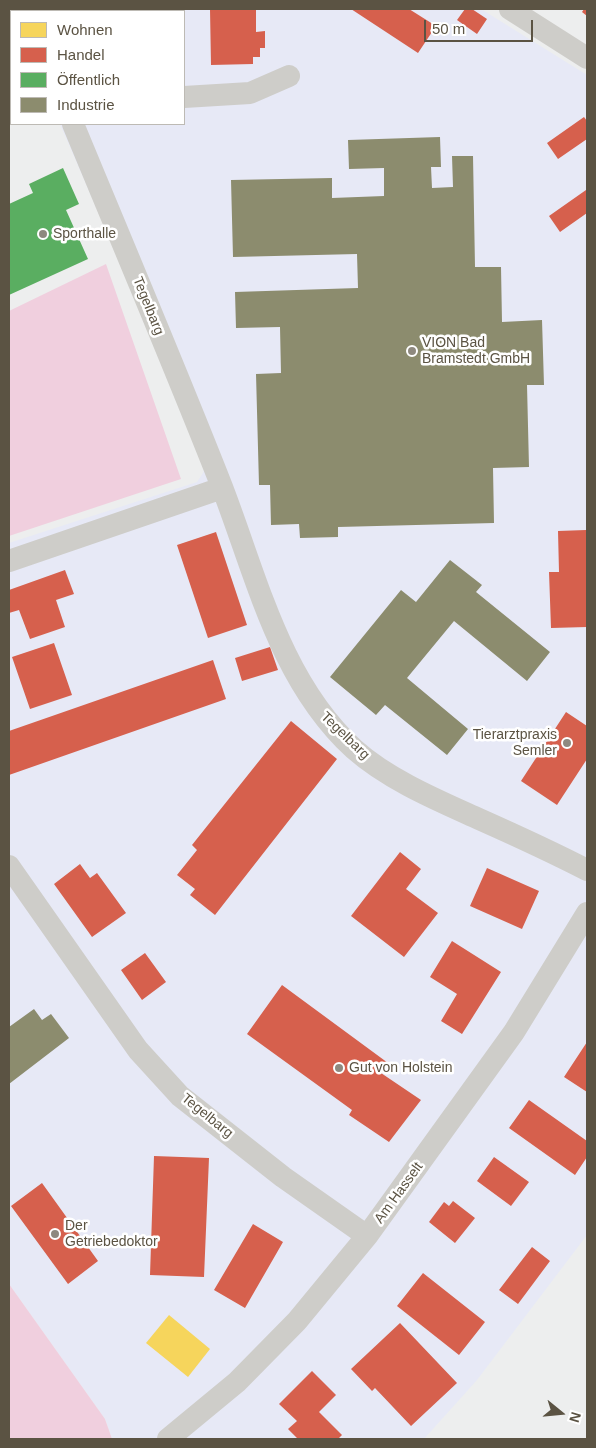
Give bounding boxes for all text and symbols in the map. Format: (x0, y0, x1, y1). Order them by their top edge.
legend (10, 10, 185, 125)
scale bar (426, 10, 535, 42)
text: 50 m (432, 20, 465, 37)
text: Wohnen (57, 21, 113, 38)
text: Handel (57, 46, 105, 63)
text: Öffentlich (57, 71, 120, 88)
text: Industrie (57, 96, 115, 113)
place label: Sporthalle (53, 226, 116, 242)
marker: Sporthalle (37, 228, 49, 240)
street label: Tegelbarg (129, 274, 167, 338)
place label: VION Bad Bramstedt GmbH (422, 335, 530, 368)
marker: VION Bad Bramstedt GmbH (406, 345, 418, 357)
street label: Tegelbarg (317, 709, 373, 763)
place label: Tierarztpraxis Semler (473, 727, 557, 760)
marker: Tierarztpraxis Semler (561, 737, 573, 749)
place label: Gut von Holstein (349, 1060, 452, 1076)
marker: Gut von Holstein (333, 1062, 345, 1074)
street label: Tegelbarg (178, 1090, 236, 1142)
street label: Am Hasselt (371, 1159, 427, 1227)
place label: Der Getriebedoktor (65, 1218, 158, 1250)
marker: Der Getriebedoktor (49, 1228, 61, 1240)
north arrow (536, 1388, 586, 1438)
text: N (566, 1410, 584, 1425)

